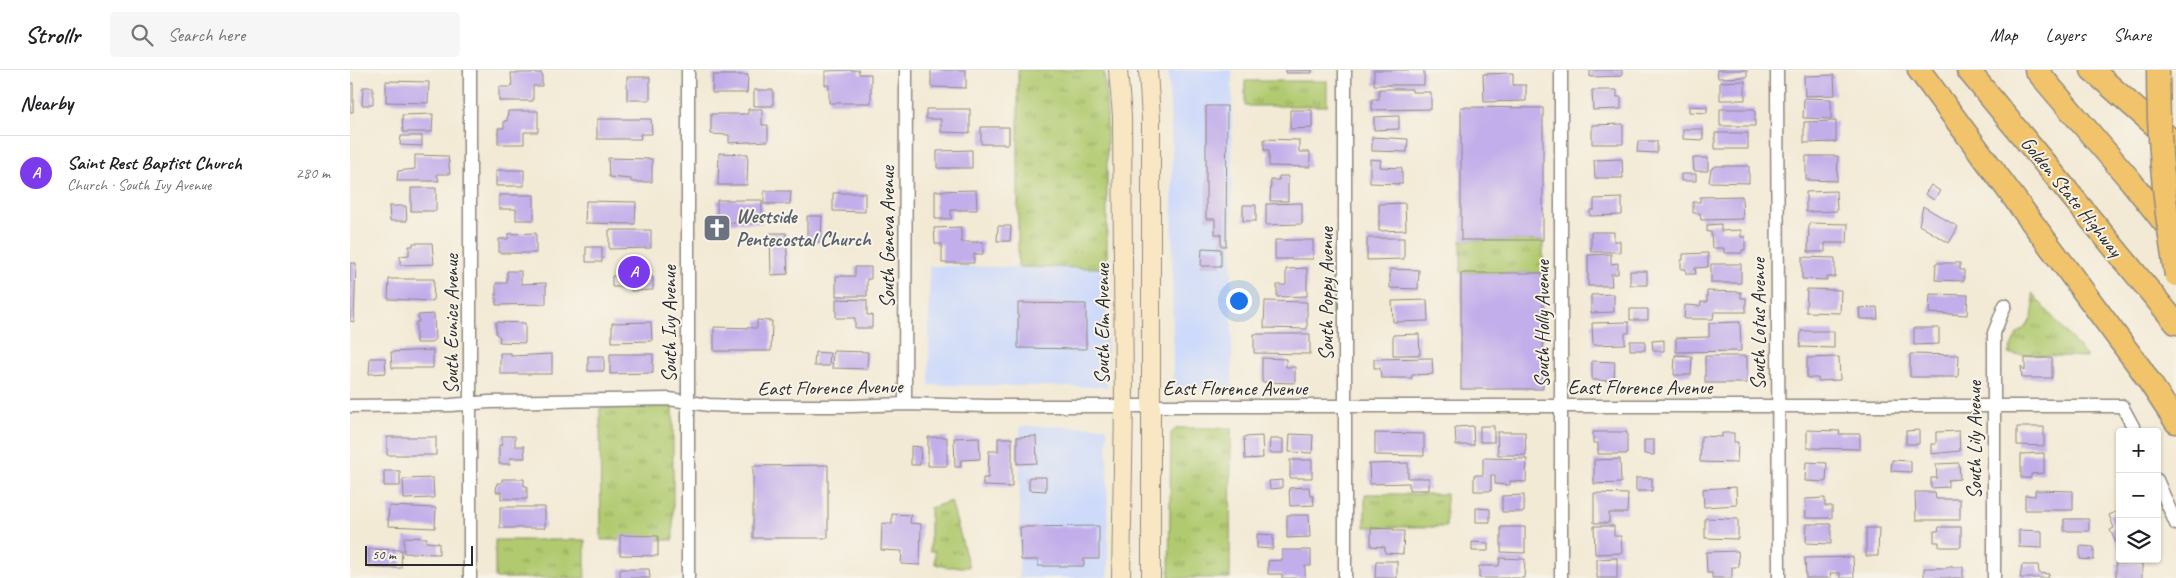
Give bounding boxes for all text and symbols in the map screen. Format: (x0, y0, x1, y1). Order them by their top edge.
search box (110, 12, 460, 57)
text: Strollr (25, 20, 80, 50)
icon: search (128, 21, 156, 49)
text: Search here (168, 23, 245, 47)
text: Map (1990, 24, 2018, 46)
text: Layers (2046, 24, 2085, 46)
text: Share (2113, 24, 2151, 46)
text: Nearby (20, 90, 73, 116)
street label: Golden State Highway (2015, 131, 2129, 263)
text: Saint Rest Baptist Church (67, 151, 242, 175)
text: A (32, 163, 40, 183)
text: 280 m (296, 163, 330, 183)
street label: South Geneva Avenue (875, 164, 900, 308)
text: Church · South Ivy Avenue (67, 175, 211, 195)
place label: Westside Pentecostal Church (736, 204, 872, 252)
church icon: Westside Pentecostal Church (702, 213, 732, 243)
street label: South Poppy Avenue (1314, 226, 1339, 361)
street label: South Eunice Avenue (439, 253, 464, 394)
pin: A (618, 253, 650, 291)
street label: South Lotus Avenue (1746, 257, 1771, 390)
street label: South Holly Avenue (1530, 259, 1555, 388)
street label: South Elm Avenue (1090, 262, 1115, 384)
street label: South Ivy Avenue (657, 264, 682, 382)
your location (1226, 288, 1252, 314)
street label: East Florence Avenue (758, 374, 904, 401)
street label: East Florence Avenue (1568, 375, 1714, 400)
street label: East Florence Avenue (1163, 376, 1309, 401)
street label: South Lily Avenue (1962, 380, 1987, 499)
map controls (2116, 428, 2161, 563)
button: + (2116, 428, 2161, 473)
button: − (2116, 473, 2161, 518)
button: layers (2116, 518, 2161, 563)
scale bar (365, 543, 472, 566)
text: 50 m (372, 546, 396, 563)

